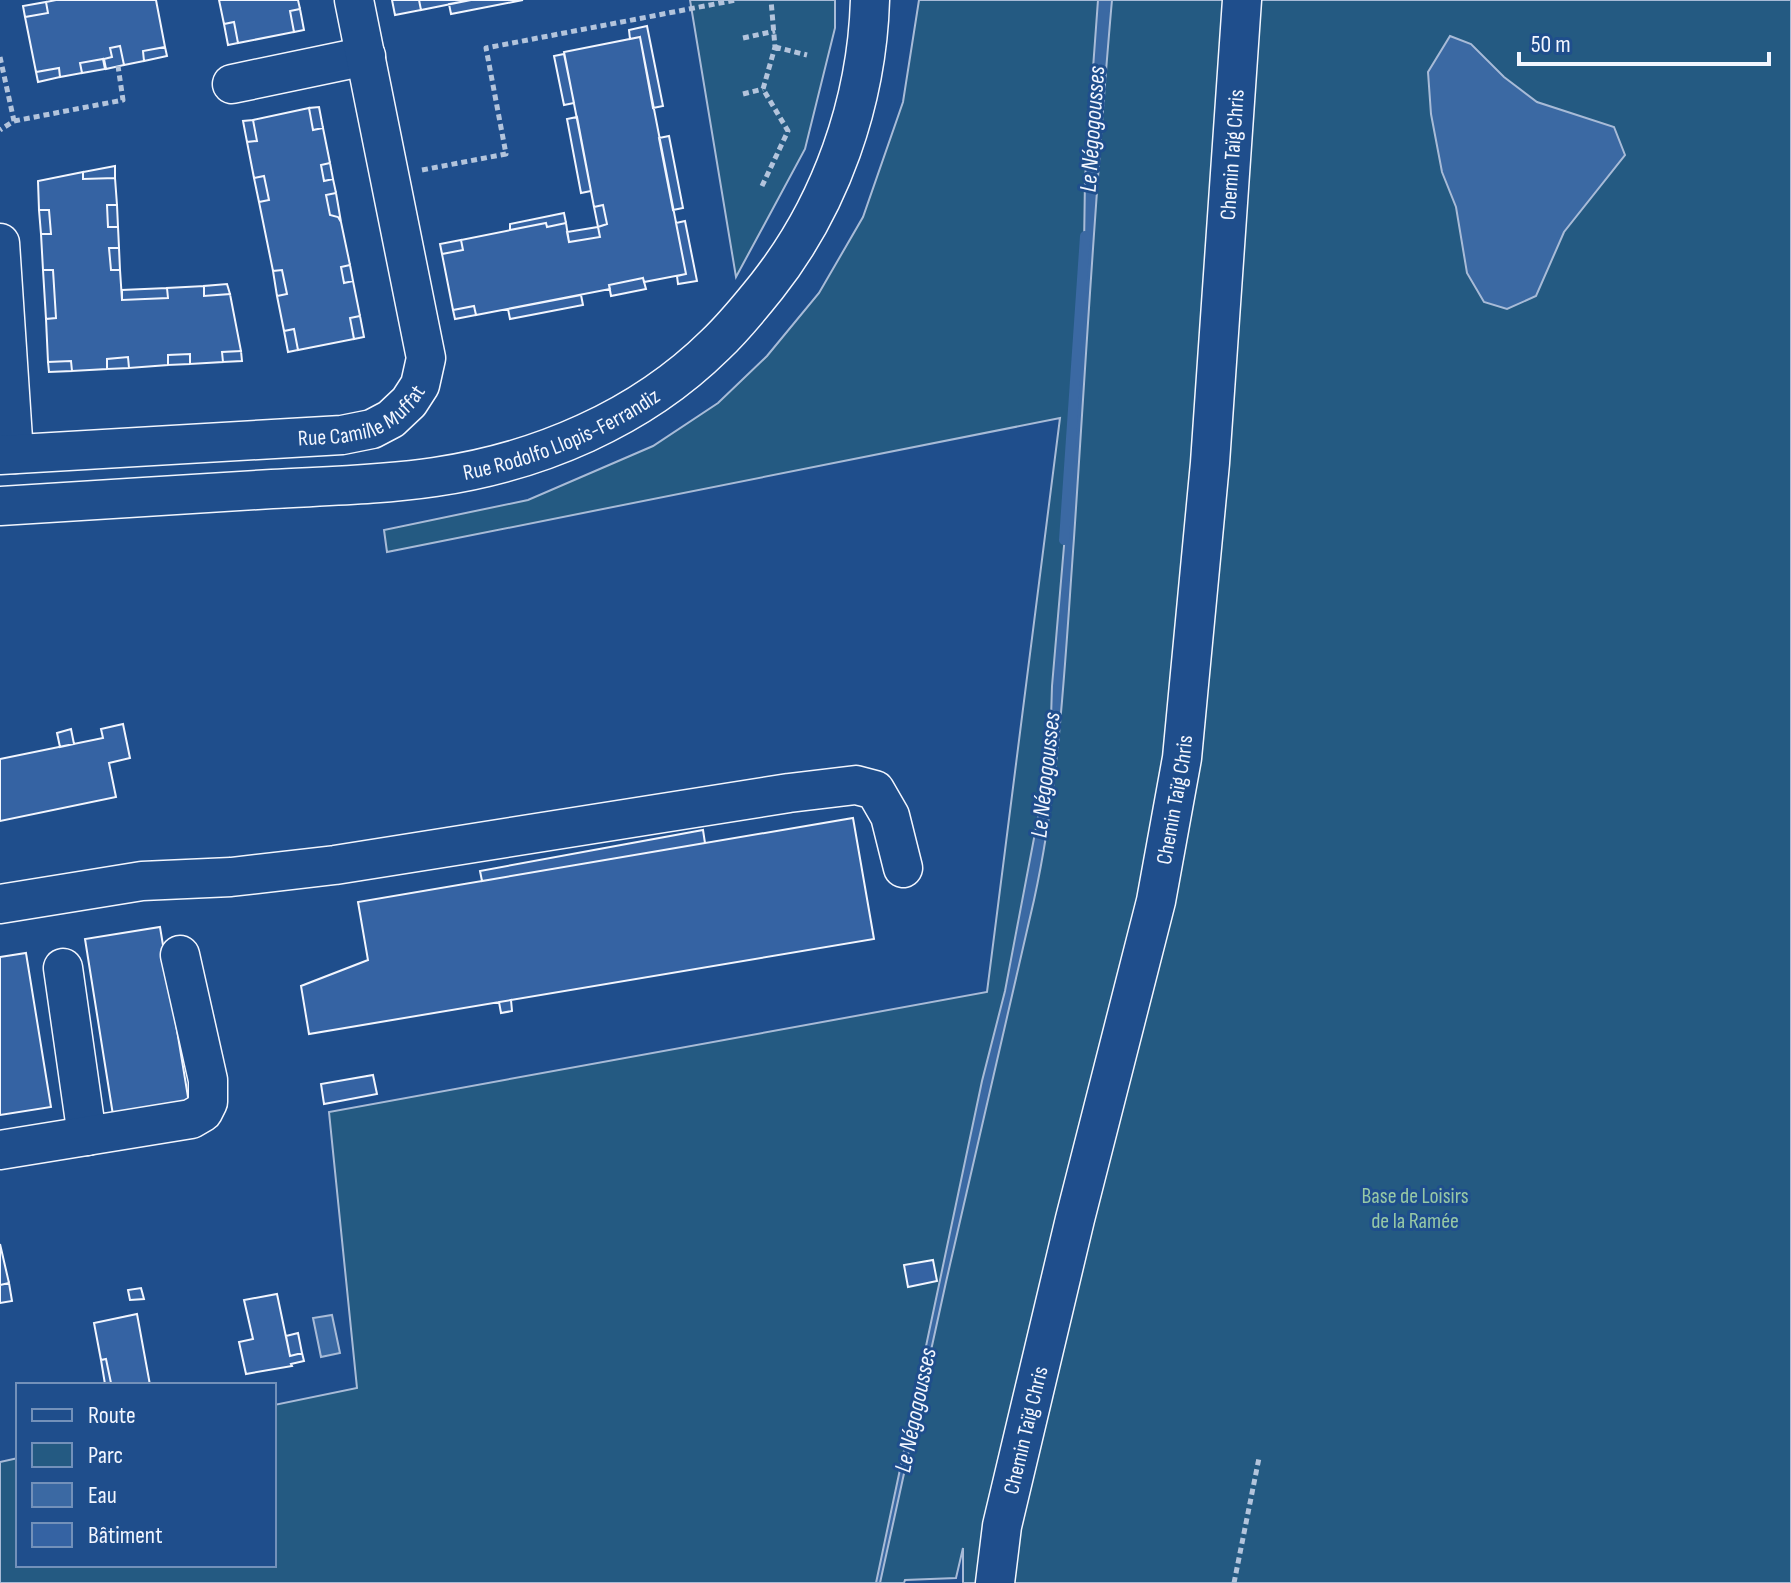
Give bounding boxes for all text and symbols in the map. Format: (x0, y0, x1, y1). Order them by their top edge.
scale bar (1519, 16, 1769, 66)
text: 50 m (1531, 30, 1571, 59)
water label: Le Négogousses (1074, 64, 1111, 193)
street label: Chemin Taïg Chris (1215, 88, 1251, 221)
street label: Rue Camille Muffat (297, 380, 432, 453)
street label: Rue Rodolfo Llopis-Ferrandiz (461, 383, 665, 487)
water label: Le Négogousses (1024, 710, 1067, 839)
street label: Chemin Taïg Chris (1151, 734, 1199, 867)
park label: Base de Loisirs de la Ramée (1361, 1183, 1469, 1235)
water label: Le Négogousses (888, 1345, 943, 1475)
street label: Chemin Taïg Chris (998, 1364, 1055, 1497)
legend (16, 1383, 276, 1567)
text: Route (88, 1401, 136, 1430)
text: Parc (88, 1441, 123, 1470)
text: Eau (88, 1481, 117, 1510)
text: Bâtiment (88, 1521, 163, 1550)

